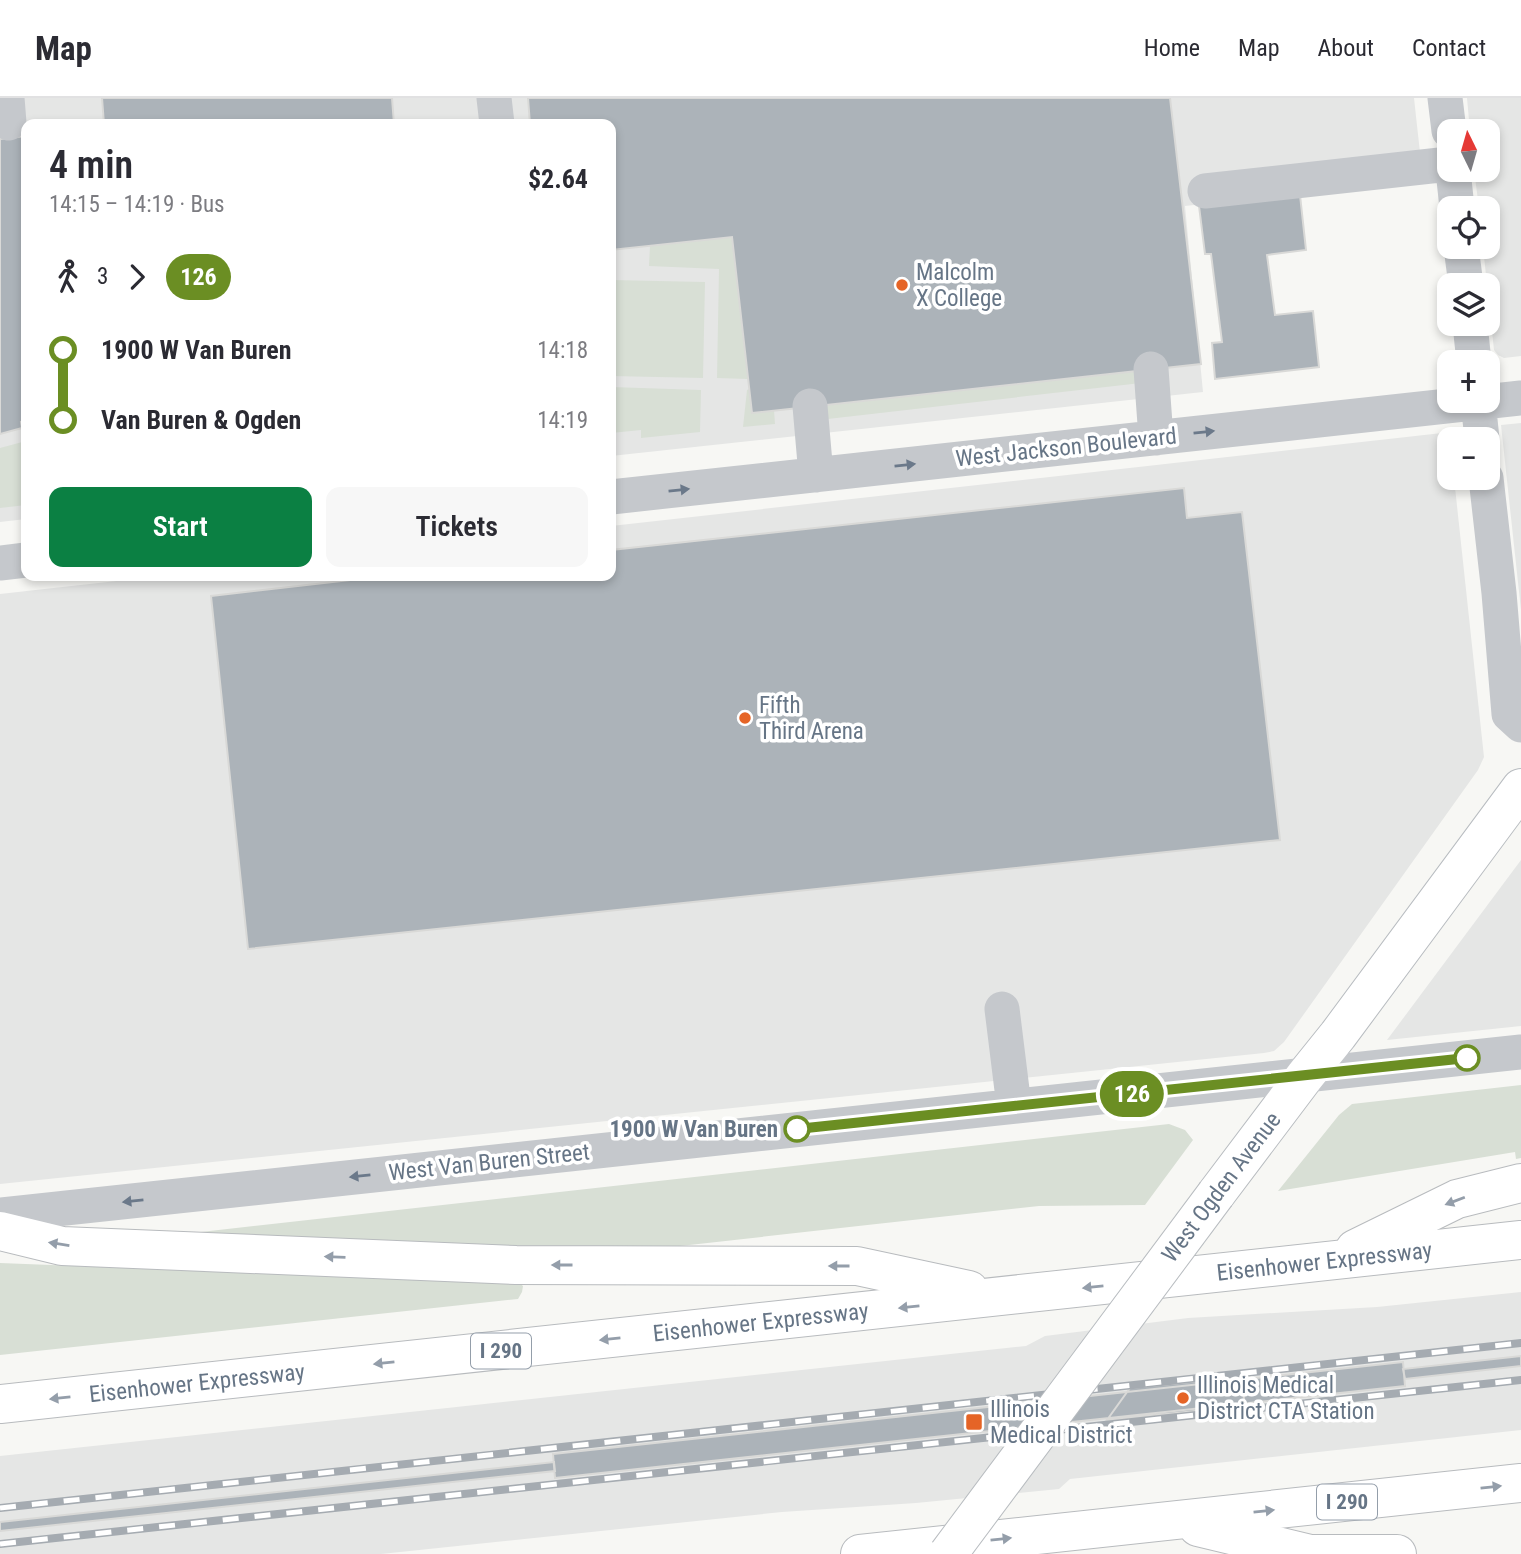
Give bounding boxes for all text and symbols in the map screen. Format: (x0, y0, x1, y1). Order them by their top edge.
text: Map (35, 29, 92, 68)
text: Home (1144, 34, 1200, 62)
text: Map (1238, 34, 1280, 62)
text: About (1318, 34, 1374, 62)
text: Contact (1412, 34, 1486, 62)
north arrow (1437, 119, 1500, 182)
map controls (1437, 119, 1500, 490)
text: 4 min (49, 143, 133, 187)
text: $2.64 (528, 164, 588, 194)
text: 14:15 – 14:19 · Bus (49, 191, 225, 218)
button: locate (1437, 196, 1500, 259)
icon: walk (49, 258, 87, 296)
icon: forward (118, 258, 156, 296)
place label: Malcolm X College (916, 259, 1002, 312)
text: 3 (97, 263, 108, 290)
text: 126 (180, 263, 217, 291)
button: layers (1437, 273, 1500, 336)
marker: Malcolm X College (894, 277, 910, 293)
text: 1900 W Van Buren (101, 335, 291, 365)
text: 14:18 (537, 337, 588, 364)
button: + (1437, 350, 1500, 413)
text: Van Buren & Ogden (101, 405, 301, 435)
text: 14:19 (537, 407, 588, 434)
street label: West Jackson Boulevard (954, 422, 1178, 473)
one-way arrow (1193, 427, 1215, 438)
button: − (1437, 427, 1500, 490)
one-way arrow (894, 459, 916, 470)
one-way arrow (668, 484, 690, 495)
button: Start (49, 487, 312, 567)
button: Tickets (326, 487, 588, 567)
place label: Fifth Third Arena (759, 692, 864, 745)
marker: Fifth Third Arena (737, 710, 753, 726)
unlabelled marker (1454, 1045, 1480, 1071)
line badge: 126 (1092, 1071, 1172, 1117)
text: 126 (1114, 1080, 1150, 1108)
street label: West Ogden Avenue (1156, 1107, 1287, 1268)
place label: 1900 W Van Buren (609, 1116, 778, 1143)
marker: 1900 W Van Buren (784, 1116, 810, 1142)
street label: West Van Buren Street (387, 1139, 591, 1186)
one-way arrow (348, 1171, 370, 1182)
one-way arrow (122, 1195, 144, 1206)
one-way arrow (1445, 1196, 1466, 1207)
street label: Eisenhower Expressway (1215, 1237, 1434, 1287)
one-way arrow (48, 1238, 70, 1249)
one-way arrow (324, 1252, 346, 1263)
one-way arrow (551, 1259, 573, 1271)
one-way arrow (827, 1260, 849, 1272)
one-way arrow (1082, 1282, 1104, 1293)
street label: Eisenhower Expressway (651, 1297, 870, 1348)
one-way arrow (898, 1302, 920, 1313)
road number: I 290 (471, 1334, 531, 1368)
one-way arrow (599, 1334, 621, 1345)
street label: Eisenhower Expressway (88, 1358, 306, 1408)
one-way arrow (373, 1358, 395, 1369)
place label: Illinois Medical District CTA Station (1197, 1372, 1375, 1425)
marker: Illinois Medical District CTA Station (1175, 1390, 1191, 1406)
one-way arrow (49, 1393, 71, 1404)
place label: Illinois Medical District (990, 1396, 1132, 1449)
marker: Illinois Medical District (964, 1412, 984, 1432)
one-way arrow (1480, 1481, 1502, 1492)
road number: I 290 (1317, 1484, 1377, 1520)
one-way arrow (1254, 1505, 1276, 1516)
one-way arrow (990, 1533, 1012, 1544)

